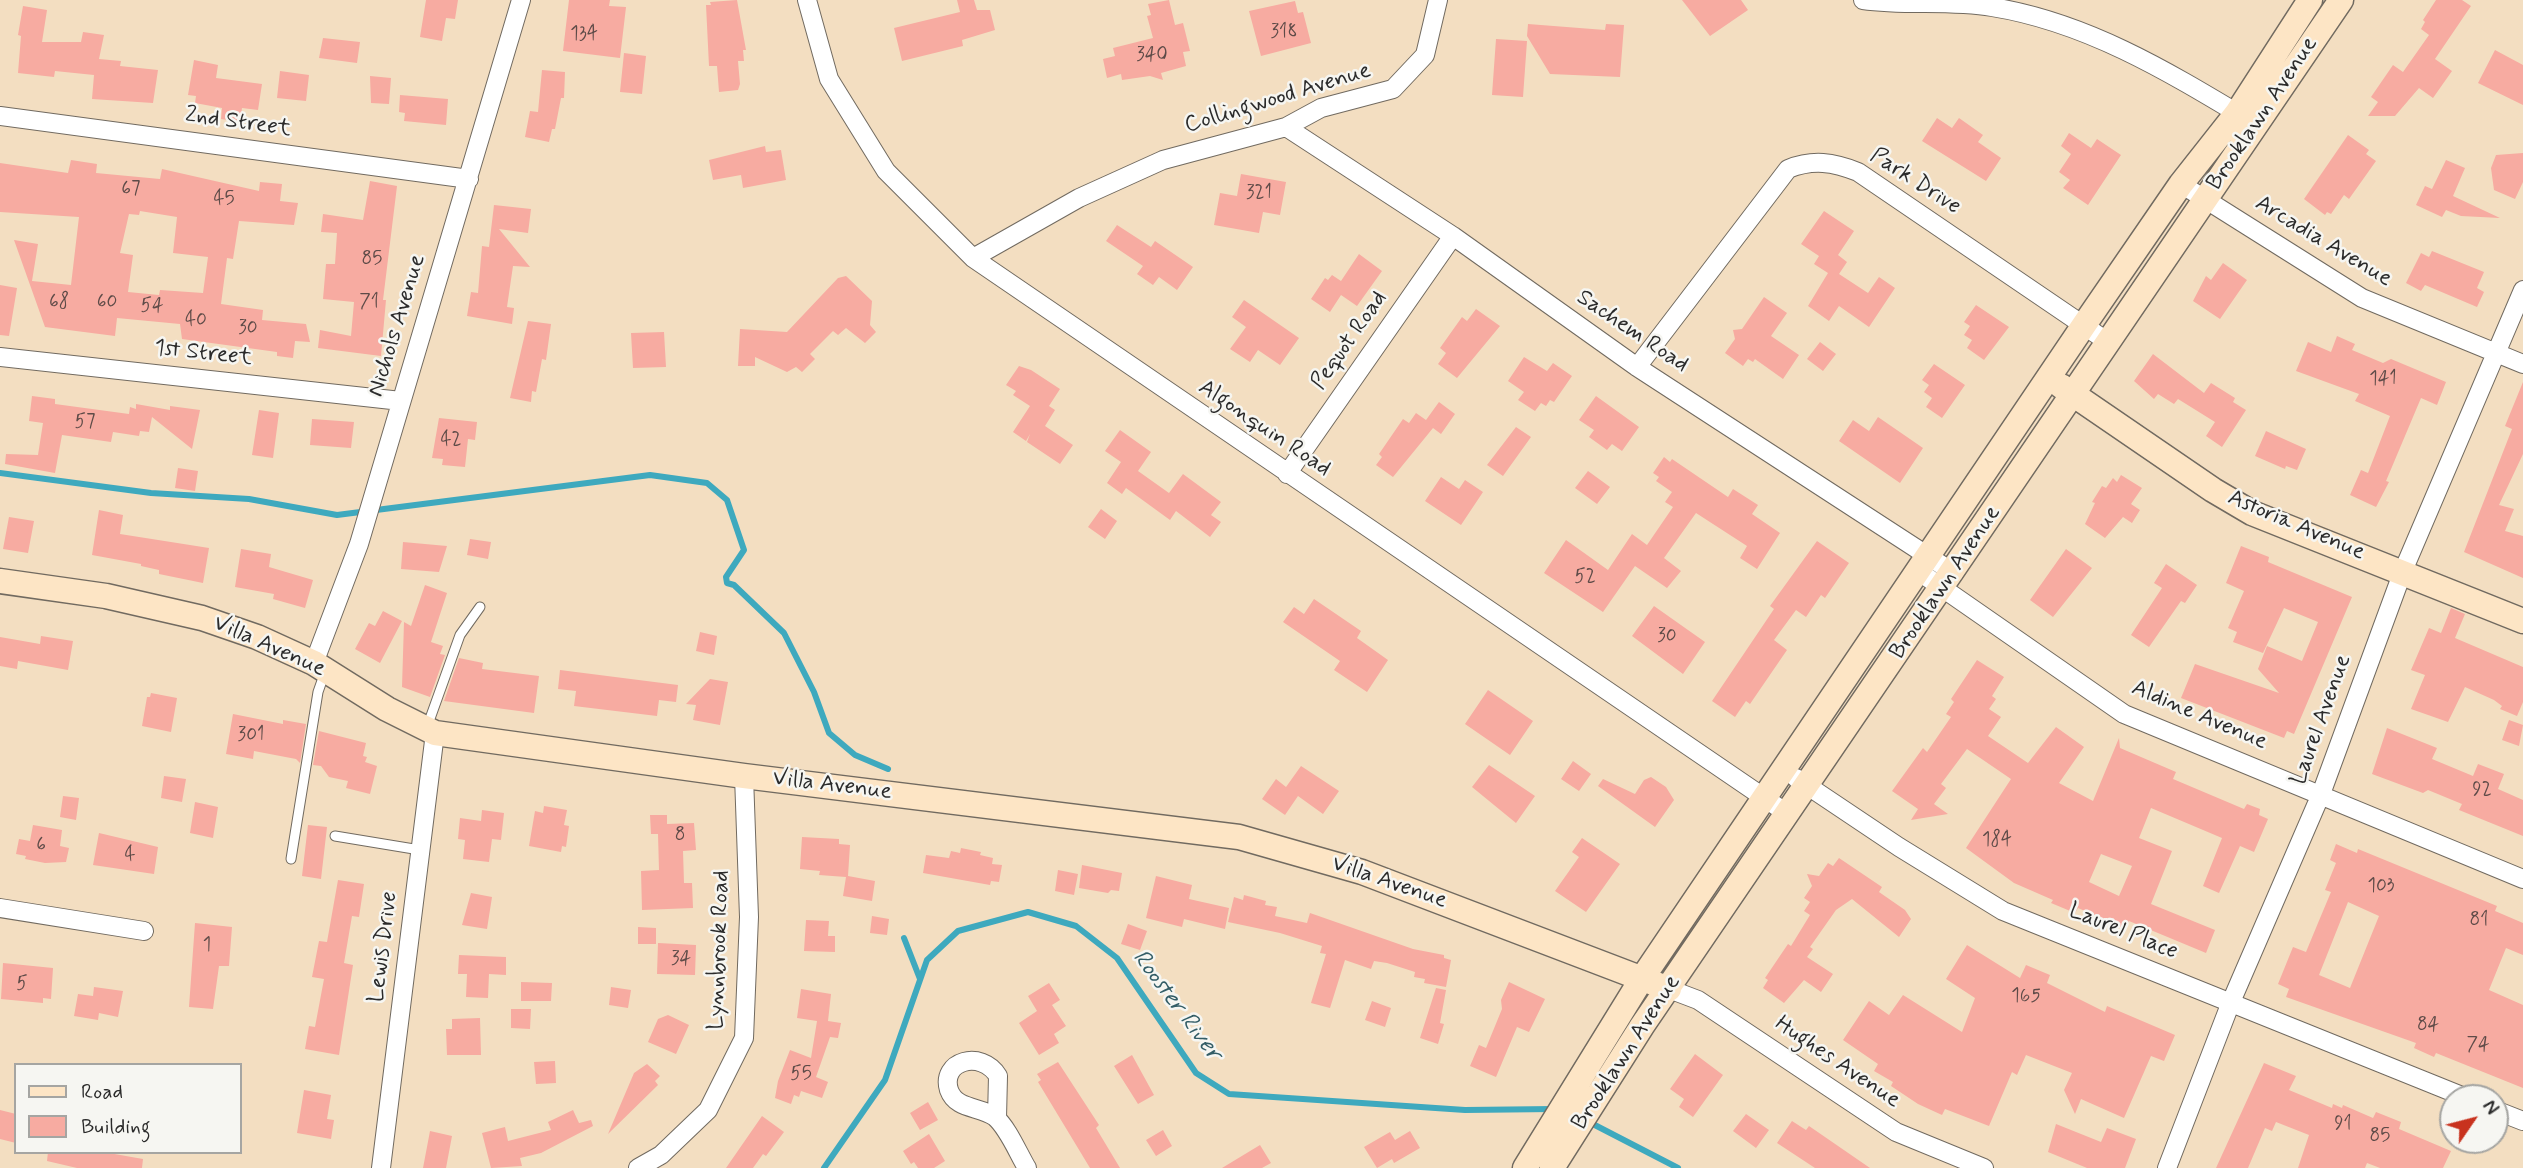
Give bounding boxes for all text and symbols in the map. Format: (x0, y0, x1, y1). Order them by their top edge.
house number: 318 (1270, 22, 1298, 44)
house number: 134 (570, 24, 598, 46)
street label: Brooklawn Avenue (2201, 32, 2325, 196)
house number: 340 (1136, 45, 1168, 67)
street label: Collingwood Avenue (1182, 58, 1374, 140)
street label: 2nd Street (183, 102, 293, 144)
street label: Park Drive (1864, 143, 1966, 221)
house number: 67 (121, 179, 141, 201)
house number: 321 (1246, 183, 1272, 205)
house number: 45 (213, 189, 235, 211)
street label: Arcadia Avenue (2250, 190, 2396, 294)
house number: 85 (362, 249, 382, 271)
street label: Nichols Avenue (363, 252, 433, 400)
street label: Sachem Road (1571, 284, 1693, 380)
street label: Pequot Road (1306, 286, 1394, 396)
house number: 68 (49, 292, 69, 314)
house number: 60 (97, 292, 117, 314)
house number: 71 (359, 292, 379, 314)
house number: 54 (141, 296, 163, 318)
house number: 40 (185, 310, 207, 332)
house number: 30 (238, 318, 258, 340)
street label: 1st Street (153, 335, 253, 373)
house number: 141 (2369, 369, 2397, 391)
street label: Algonquin Road (1192, 374, 1336, 484)
house number: 57 (75, 412, 95, 434)
house number: 42 (440, 430, 462, 452)
street label: Astoria Avenue (2223, 485, 2369, 567)
street label: Brooklawn Avenue (1884, 501, 2008, 665)
house number: 52 (1574, 567, 1596, 589)
street label: Villa Avenue (209, 610, 329, 684)
house number: 30 (1657, 626, 1677, 648)
street label: Laurel Avenue (2286, 651, 2358, 789)
street label: Aldine Avenue (2127, 675, 2271, 757)
house number: 301 (238, 725, 264, 747)
street label: Villa Avenue (771, 765, 893, 807)
house number: 92 (2472, 780, 2492, 802)
house number: 8 (675, 825, 685, 847)
house number: 184 (1982, 830, 2012, 852)
house number: 6 (36, 835, 46, 857)
house number: 4 (124, 845, 136, 867)
street label: Villa Avenue (1328, 850, 1450, 916)
street label: Lynnbrook Road (703, 870, 737, 1030)
house number: 103 (2367, 876, 2395, 898)
street label: Lewis Drive (363, 890, 405, 1004)
street label: Laurel Place (2065, 898, 2181, 966)
house number: 81 (2470, 910, 2488, 932)
house number: 1 (203, 935, 211, 957)
water label: Rooster River (1125, 945, 1227, 1067)
house number: 34 (671, 949, 691, 971)
street label: Brooklawn Avenue (1567, 970, 1687, 1136)
house number: 5 (16, 974, 28, 996)
house number: 165 (2011, 986, 2041, 1008)
street label: Hughes Avenue (1769, 1011, 1905, 1115)
house number: 84 (2417, 1015, 2439, 1037)
house number: 74 (2466, 1035, 2490, 1057)
legend (14, 1063, 242, 1154)
house number: 55 (790, 1064, 812, 1086)
text: Road (81, 1078, 123, 1106)
north arrow (2439, 1084, 2509, 1154)
text: N (2476, 1095, 2504, 1120)
text: Building (81, 1113, 151, 1141)
house number: 91 (2334, 1114, 2352, 1136)
house number: 85 (2370, 1126, 2390, 1148)

